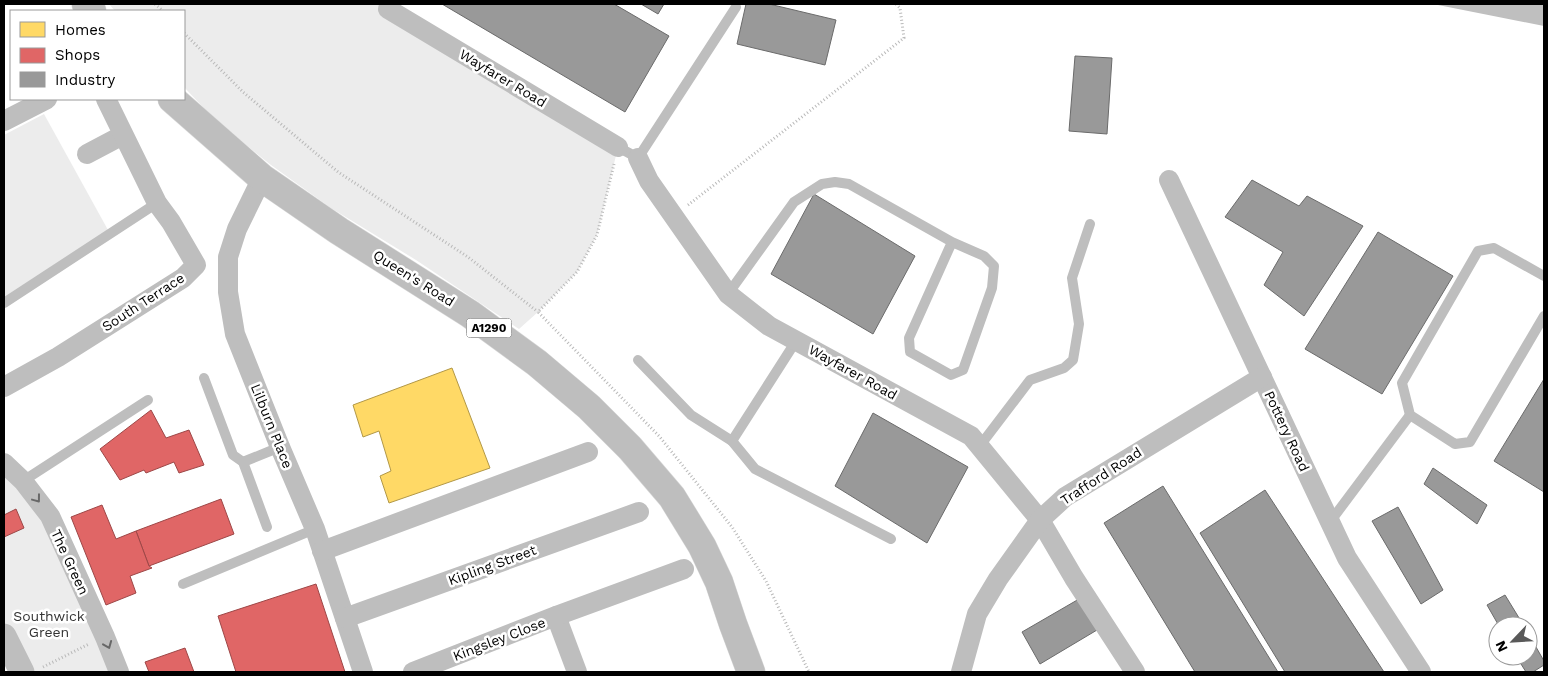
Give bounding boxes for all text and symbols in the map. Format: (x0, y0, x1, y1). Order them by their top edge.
legend (10, 10, 185, 100)
text: Homes (55, 21, 106, 39)
text: Shops (55, 46, 100, 64)
street label: Wayfarer Road (457, 46, 549, 110)
text: Industry (55, 71, 116, 89)
street label: Queen's Road (370, 247, 458, 309)
street label: South Terrace (99, 269, 187, 335)
road number: A1290 (466, 318, 512, 338)
street label: Wayfarer Road (806, 341, 900, 403)
street label: Lilburn Place (248, 381, 296, 471)
street label: Pottery Road (1261, 388, 1313, 474)
street label: Trafford Road (1058, 444, 1144, 508)
one-way arrow (31, 493, 39, 502)
street label: The Green (48, 527, 92, 597)
street label: Kipling Street (446, 542, 538, 588)
park label: Southwick Green (13, 608, 85, 640)
street label: Kingsley Close (450, 614, 548, 664)
north arrow (1488, 616, 1538, 666)
text: N (1492, 638, 1511, 655)
one-way arrow (102, 640, 112, 648)

